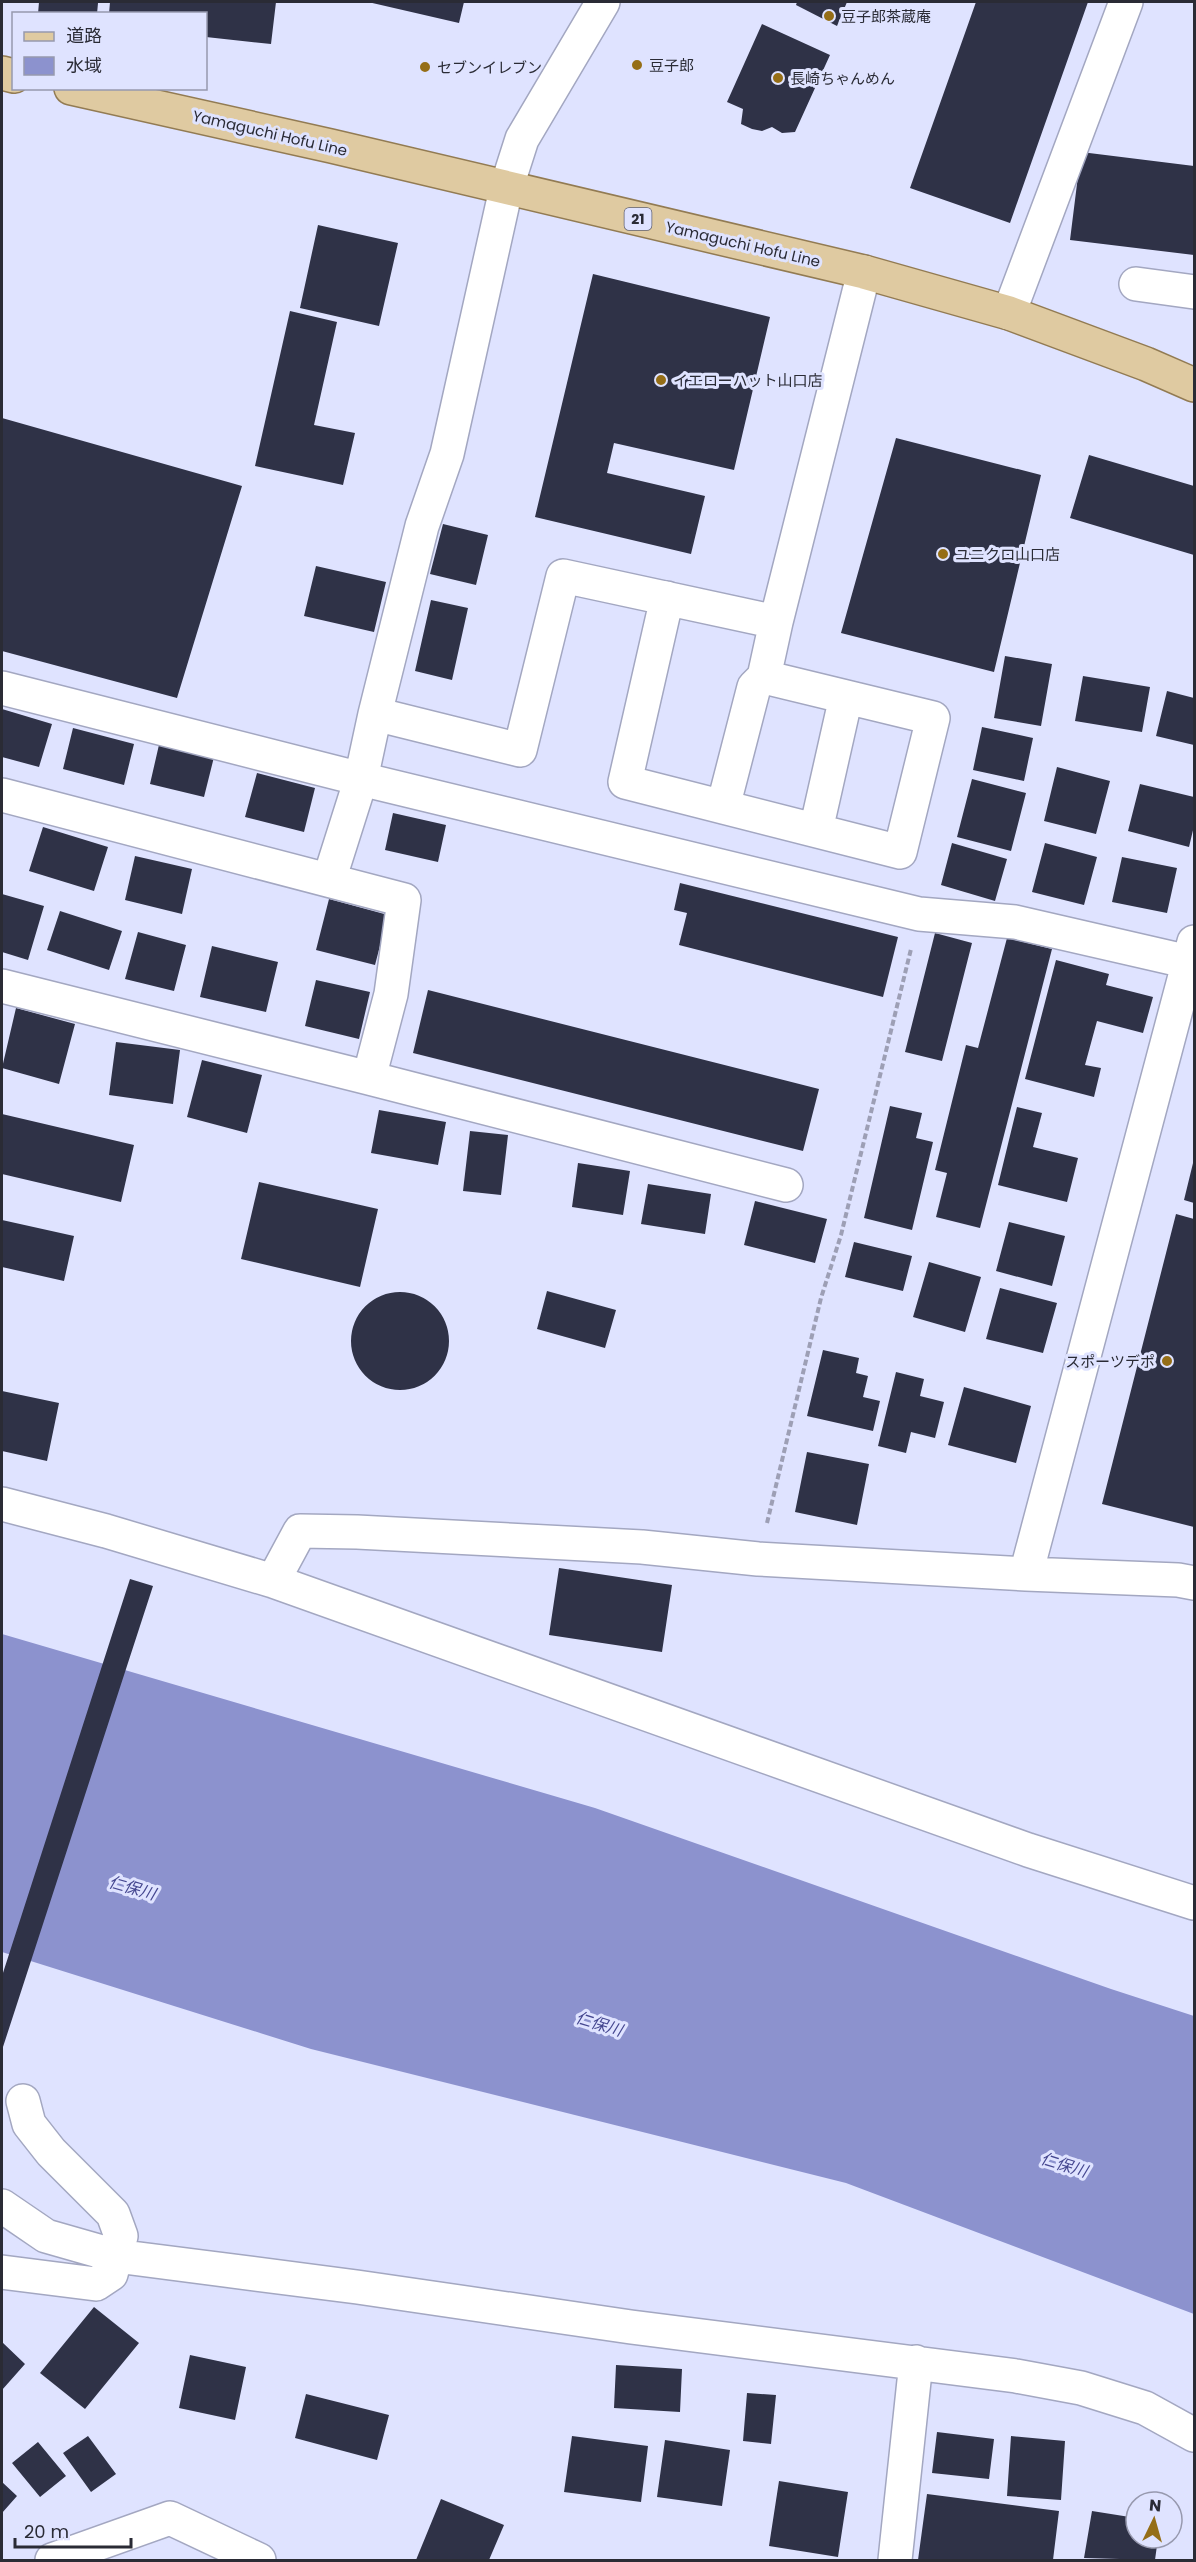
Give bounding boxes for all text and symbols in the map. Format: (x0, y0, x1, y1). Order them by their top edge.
place label: 豆子郎茶蔵庵 (841, 6, 931, 27)
marker: 豆子郎茶蔵庵 (822, 9, 836, 23)
legend (12, 12, 207, 90)
text: 道路 (66, 23, 102, 48)
text: 水域 (66, 53, 102, 78)
place label: 豆子郎 (649, 55, 694, 76)
place label: セブンイレブン (437, 57, 542, 78)
marker: 豆子郎 (630, 58, 644, 72)
marker: セブンイレブン (418, 60, 432, 74)
place label: 長崎ちゃんめん (790, 68, 895, 89)
marker: 長崎ちゃんめん (771, 71, 785, 85)
street label: Yamaguchi Hofu Line (191, 105, 349, 161)
road number: 21 (624, 208, 652, 230)
street label: Yamaguchi Hofu Line (664, 216, 822, 272)
place label: イエローハット山口店 (673, 370, 823, 391)
marker: イエローハット山口店 (654, 373, 668, 387)
place label: ユニクロ山口店 (955, 544, 1060, 565)
marker: ユニクロ山口店 (936, 547, 950, 561)
place label: スポーツデポ (1065, 1351, 1155, 1372)
marker: スポーツデポ (1160, 1354, 1174, 1368)
water label: 仁保川 (106, 1870, 160, 1906)
water label: 仁保川 (573, 2006, 627, 2043)
water label: 仁保川 (1038, 2147, 1092, 2184)
north arrow (1124, 2490, 1184, 2550)
text: N (1148, 2494, 1162, 2518)
scale bar (15, 2511, 130, 2549)
text: 20 m (24, 2519, 69, 2544)

